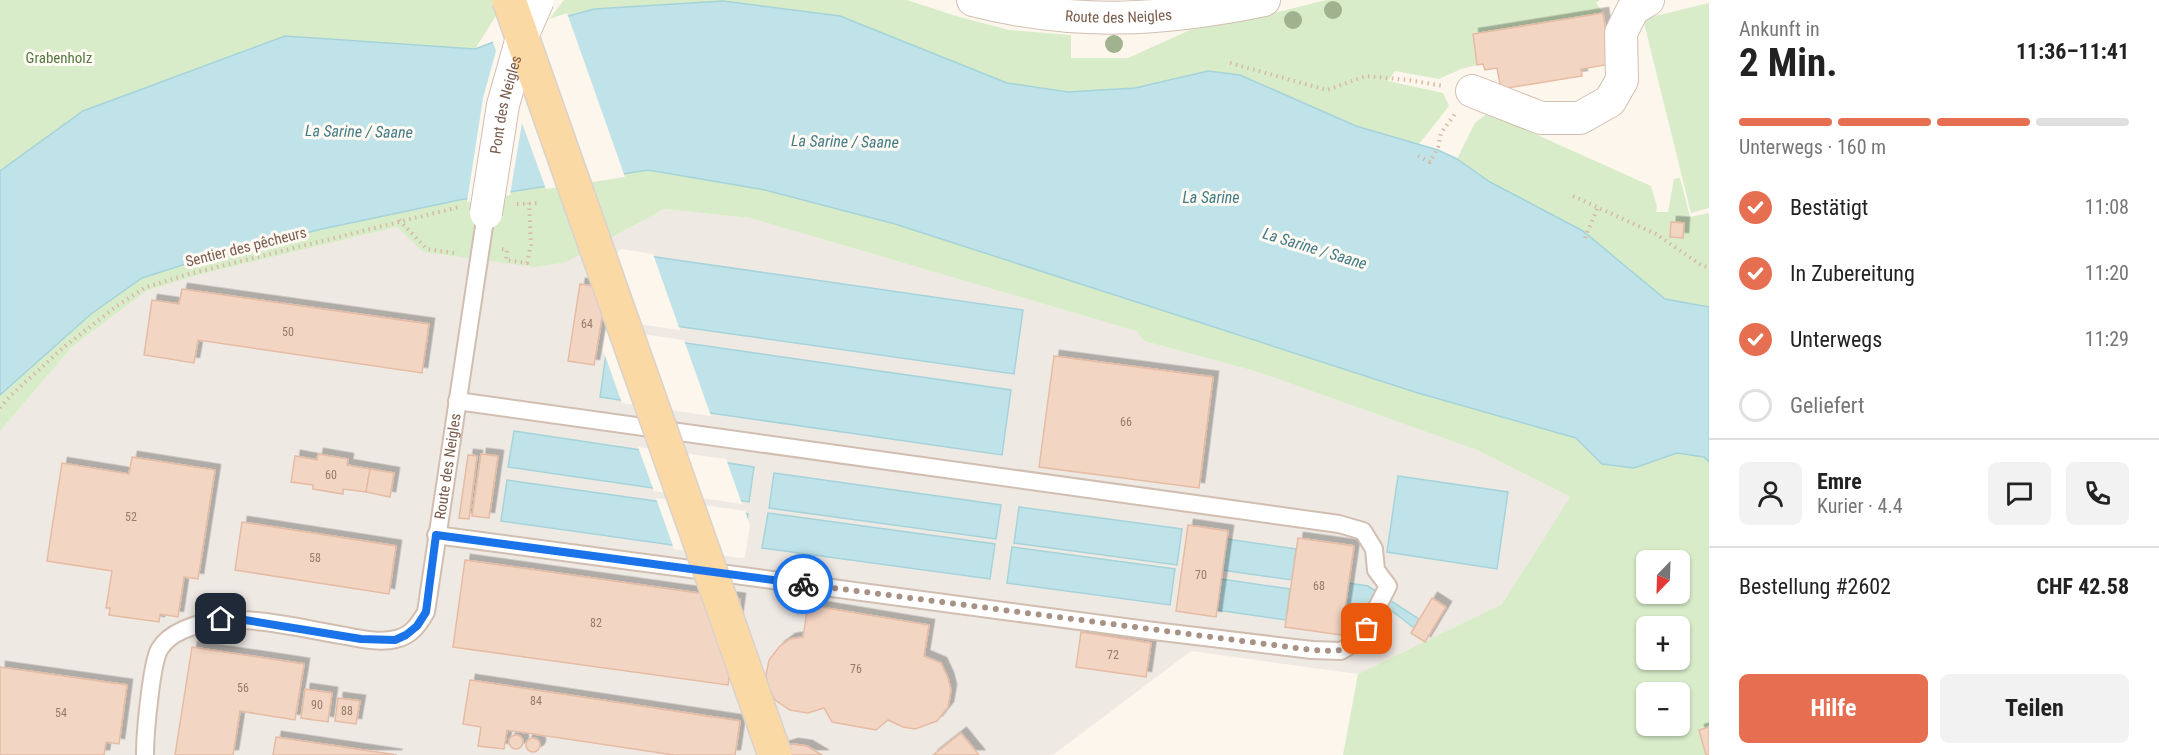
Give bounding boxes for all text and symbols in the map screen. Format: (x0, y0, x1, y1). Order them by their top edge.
street label: Route des Neigles (1064, 6, 1173, 27)
text: Ankunft in (1739, 17, 1820, 41)
text: 11:36–11:41 (2016, 39, 2129, 64)
text: 2 Min. (1739, 40, 1838, 86)
park label: Grabenholz (26, 49, 92, 67)
street label: Pont des Neigles (486, 54, 525, 155)
water label: La Sarine / Saane (305, 121, 413, 142)
water label: La Sarine / Saane (791, 131, 899, 152)
text: Unterwegs · 160 m (1739, 135, 1886, 159)
water label: La Sarine (1182, 188, 1240, 207)
icon: check (1739, 191, 1772, 224)
text: Bestätigt (1790, 195, 1868, 220)
text: 11:08 (2085, 195, 2129, 219)
street label: Sentier des pêcheurs (184, 223, 309, 271)
water label: La Sarine / Saane (1261, 224, 1369, 273)
icon: check (1739, 257, 1772, 290)
text: In Zubereitung (1790, 261, 1915, 286)
text: 11:20 (2085, 261, 2129, 285)
house number: 64 (581, 317, 593, 331)
icon: check (1739, 323, 1772, 356)
house number: 50 (282, 325, 294, 339)
text: Unterwegs (1790, 327, 1882, 352)
text: 11:29 (2085, 327, 2129, 351)
text: Geliefert (1790, 393, 1865, 418)
street label: Route des Neigles (431, 412, 465, 521)
house number: 66 (1120, 415, 1132, 429)
button: person (1739, 462, 1802, 525)
button: chat (1988, 462, 2051, 525)
button: phone (2066, 462, 2129, 525)
house number: 60 (325, 468, 337, 482)
text: Emre (1817, 469, 1862, 494)
text: Kurier · 4.4 (1817, 494, 1903, 518)
house number: 52 (125, 510, 137, 524)
north arrow (1636, 550, 1690, 604)
map controls (1636, 550, 1690, 736)
house number: 58 (309, 551, 321, 565)
courier (773, 554, 833, 614)
icon: bike (787, 568, 820, 601)
house number: 70 (1195, 568, 1207, 582)
text: Bestellung #2602 (1739, 574, 1891, 599)
text: CHF 42.58 (2037, 574, 2129, 599)
house number: 68 (1313, 579, 1325, 593)
pin (195, 593, 246, 644)
icon: home (204, 602, 237, 635)
pin (1341, 603, 1392, 654)
icon: bag (1350, 612, 1383, 645)
house number: 82 (590, 616, 602, 630)
button: + (1636, 616, 1690, 670)
house number: 72 (1107, 648, 1119, 662)
house number: 76 (850, 662, 862, 676)
button: Hilfe (1739, 674, 1928, 743)
button: Teilen (1940, 674, 2129, 743)
house number: 56 (237, 681, 249, 695)
button: − (1636, 682, 1690, 736)
house number: 84 (530, 694, 542, 708)
house number: 90 (311, 698, 323, 712)
house number: 88 (341, 704, 353, 718)
house number: 54 (55, 706, 67, 720)

